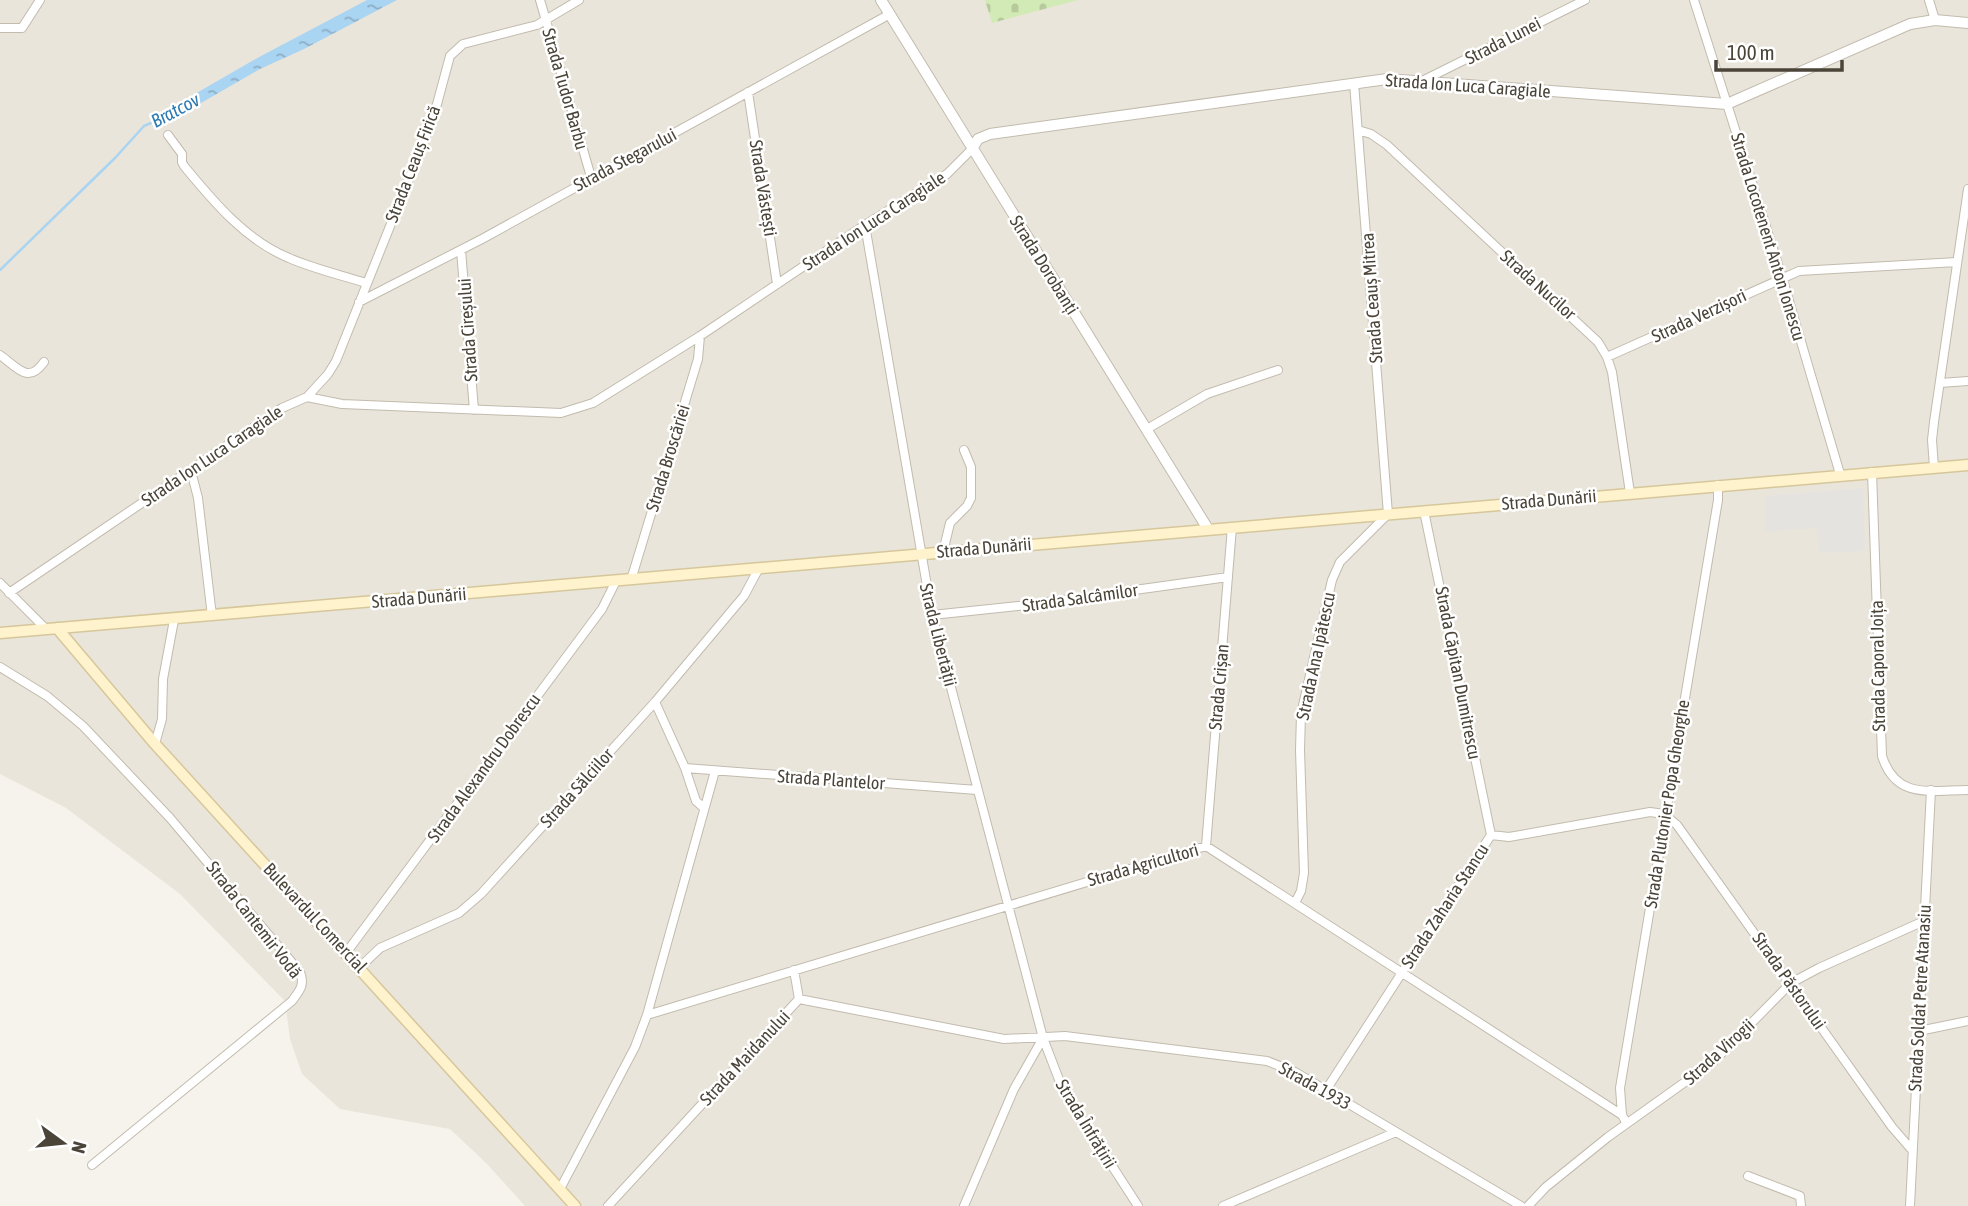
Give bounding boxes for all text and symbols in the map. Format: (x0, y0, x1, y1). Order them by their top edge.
street label: Strada Lunei (1461, 13, 1544, 69)
street label: Strada Tudor Barbu (538, 26, 593, 152)
scale bar (1716, 28, 1842, 72)
text: 100 m (1727, 40, 1775, 64)
street label: Strada Ion Luca Caragiale (1385, 69, 1551, 102)
water label: Bratcov (147, 88, 203, 132)
street label: Strada Ceauș Firică (381, 102, 444, 225)
street label: Strada Stegarului (570, 124, 680, 195)
street label: Strada Locotenent Anton Ionescu (1727, 130, 1810, 343)
street label: Strada Văstești (746, 138, 781, 238)
street label: Strada Ion Luca Caragiale (799, 167, 949, 274)
street label: Strada Dorobanți (1006, 211, 1083, 318)
street label: Strada Ceauș Mitrea (1356, 232, 1387, 364)
street label: Strada Nucilor (1496, 245, 1581, 324)
street label: Strada Cireșului (453, 278, 482, 383)
street label: Strada Verzișori (1648, 284, 1749, 347)
street label: Strada Ion Luca Caragiale (137, 401, 286, 511)
street label: Strada Broscăriei (641, 402, 694, 514)
street label: Strada Dunării (1501, 485, 1597, 514)
street label: Strada Dunării (936, 533, 1032, 562)
street label: Strada Salcâmilor (1021, 579, 1140, 616)
street label: Strada Libertății (916, 581, 961, 689)
street label: Strada Dunării (371, 583, 467, 612)
street label: Strada Căpitan Dumitrescu (1431, 585, 1486, 761)
street label: Strada Ana Ipătescu (1292, 590, 1339, 722)
street label: Strada Caporal Joița (1866, 600, 1889, 732)
street label: Strada Crișan (1204, 643, 1233, 731)
street label: Strada Alexandru Dobrescu (423, 689, 545, 846)
street label: Strada Plutonier Popa Gheorghe (1640, 698, 1693, 910)
street label: Strada Sălciilor (536, 743, 618, 832)
street label: Strada Plantelor (777, 765, 886, 794)
street label: Strada Agricultori (1085, 839, 1201, 890)
street label: Strada Zaharia Stancu (1396, 839, 1493, 972)
street label: Strada Cantemir Vodă (202, 857, 306, 982)
street label: Bulevardul Comercial (259, 859, 372, 977)
street label: Strada Soldat Petre Atanasiu (1904, 904, 1935, 1092)
street label: Strada Păstorului (1748, 928, 1831, 1033)
street label: Strada Maidanului (695, 1006, 794, 1109)
street label: Strada Virogii (1679, 1014, 1758, 1089)
street label: Strada 1933 (1275, 1057, 1355, 1114)
street label: Strada Înfrățirii (1052, 1075, 1121, 1172)
north arrow (28, 1108, 98, 1178)
text: N (67, 1139, 91, 1156)

